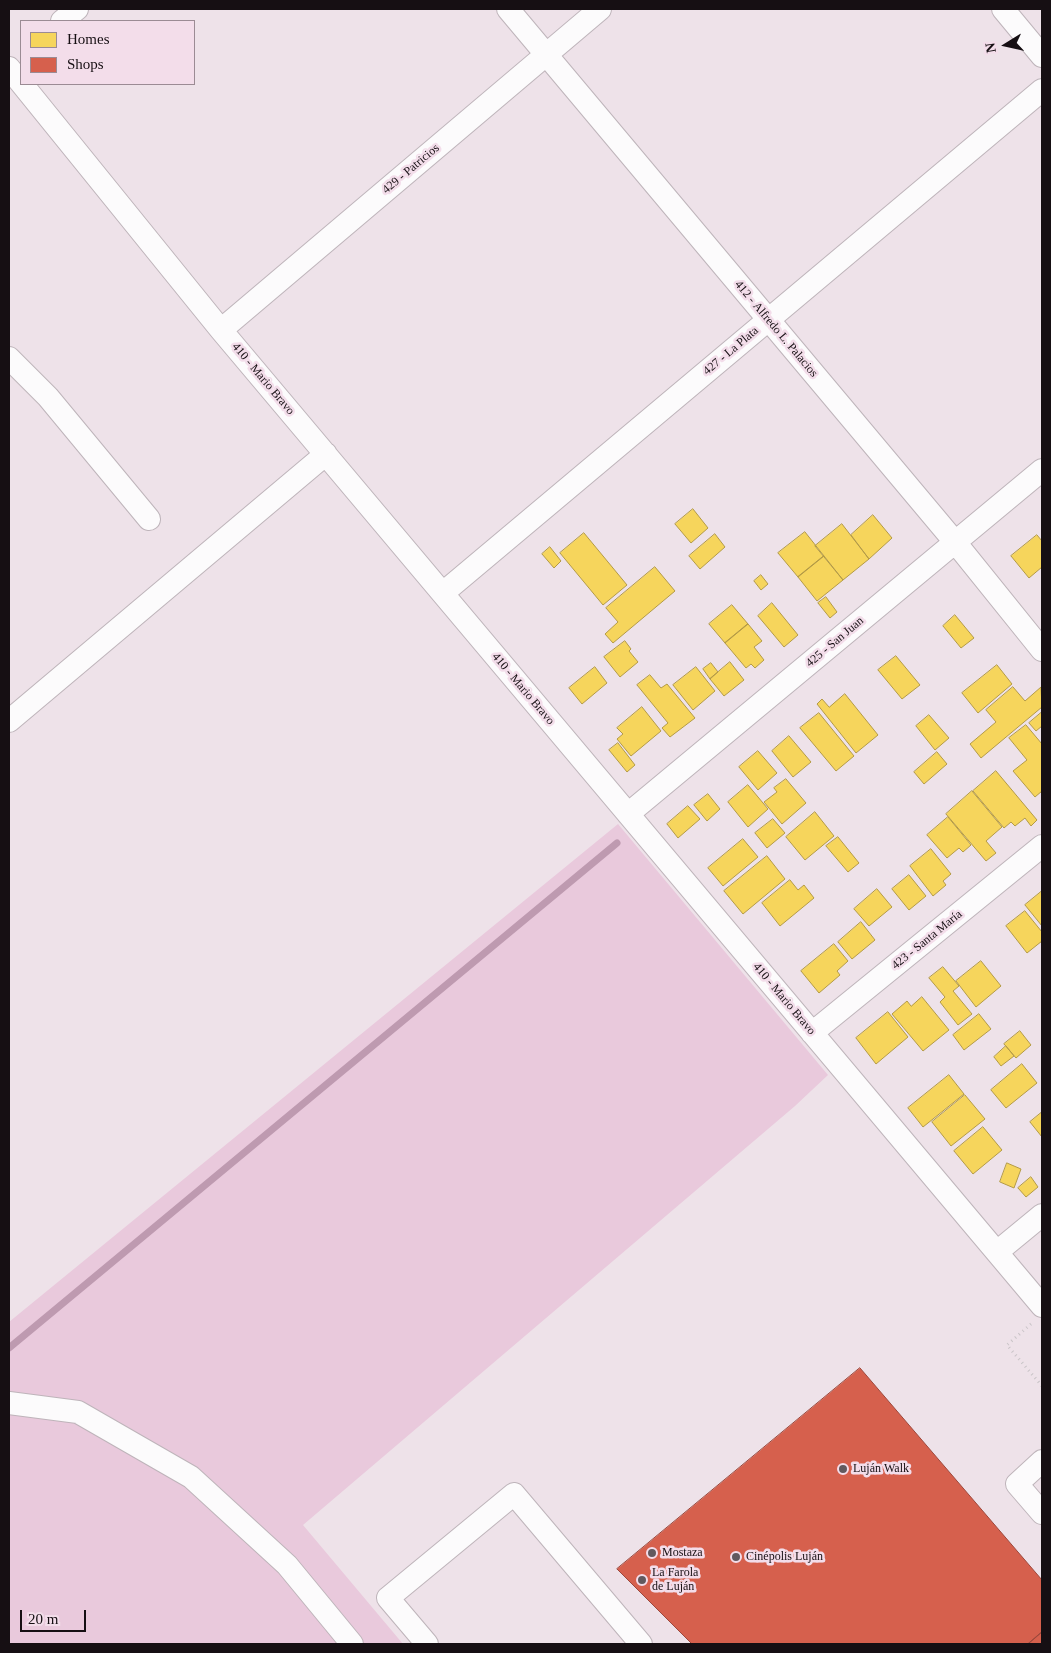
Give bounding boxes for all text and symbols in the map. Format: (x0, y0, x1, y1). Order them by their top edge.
legend (20, 20, 195, 85)
north arrow (981, 20, 1031, 70)
text: Homes (67, 31, 110, 47)
text: N (982, 41, 999, 54)
text: Shops (67, 56, 104, 72)
street label: 429 - Patricios (380, 141, 442, 197)
street label: 412 - Alfredo L. Palacios (731, 278, 821, 380)
street label: 427 - La Plata (700, 324, 762, 378)
street label: 410 - Mario Bravo (229, 340, 297, 418)
street label: 425 - San Juan (803, 614, 867, 670)
street label: 410 - Mario Bravo (489, 650, 557, 728)
street label: 423 - Santa María (889, 907, 965, 973)
street label: 410 - Mario Bravo (750, 960, 818, 1038)
place label: Luján Walk (853, 1462, 909, 1476)
marker: Luján Walk (837, 1463, 849, 1475)
place label: Mostaza (662, 1546, 703, 1560)
marker: Mostaza (646, 1547, 658, 1559)
place label: Cinépolis Luján (746, 1550, 823, 1564)
marker: Cinépolis Luján (730, 1551, 742, 1563)
place label: La Farola de Luján (652, 1566, 698, 1594)
marker: La Farola de Luján (636, 1574, 648, 1586)
scale bar (22, 1600, 89, 1632)
text: 20 m (28, 1611, 58, 1627)

